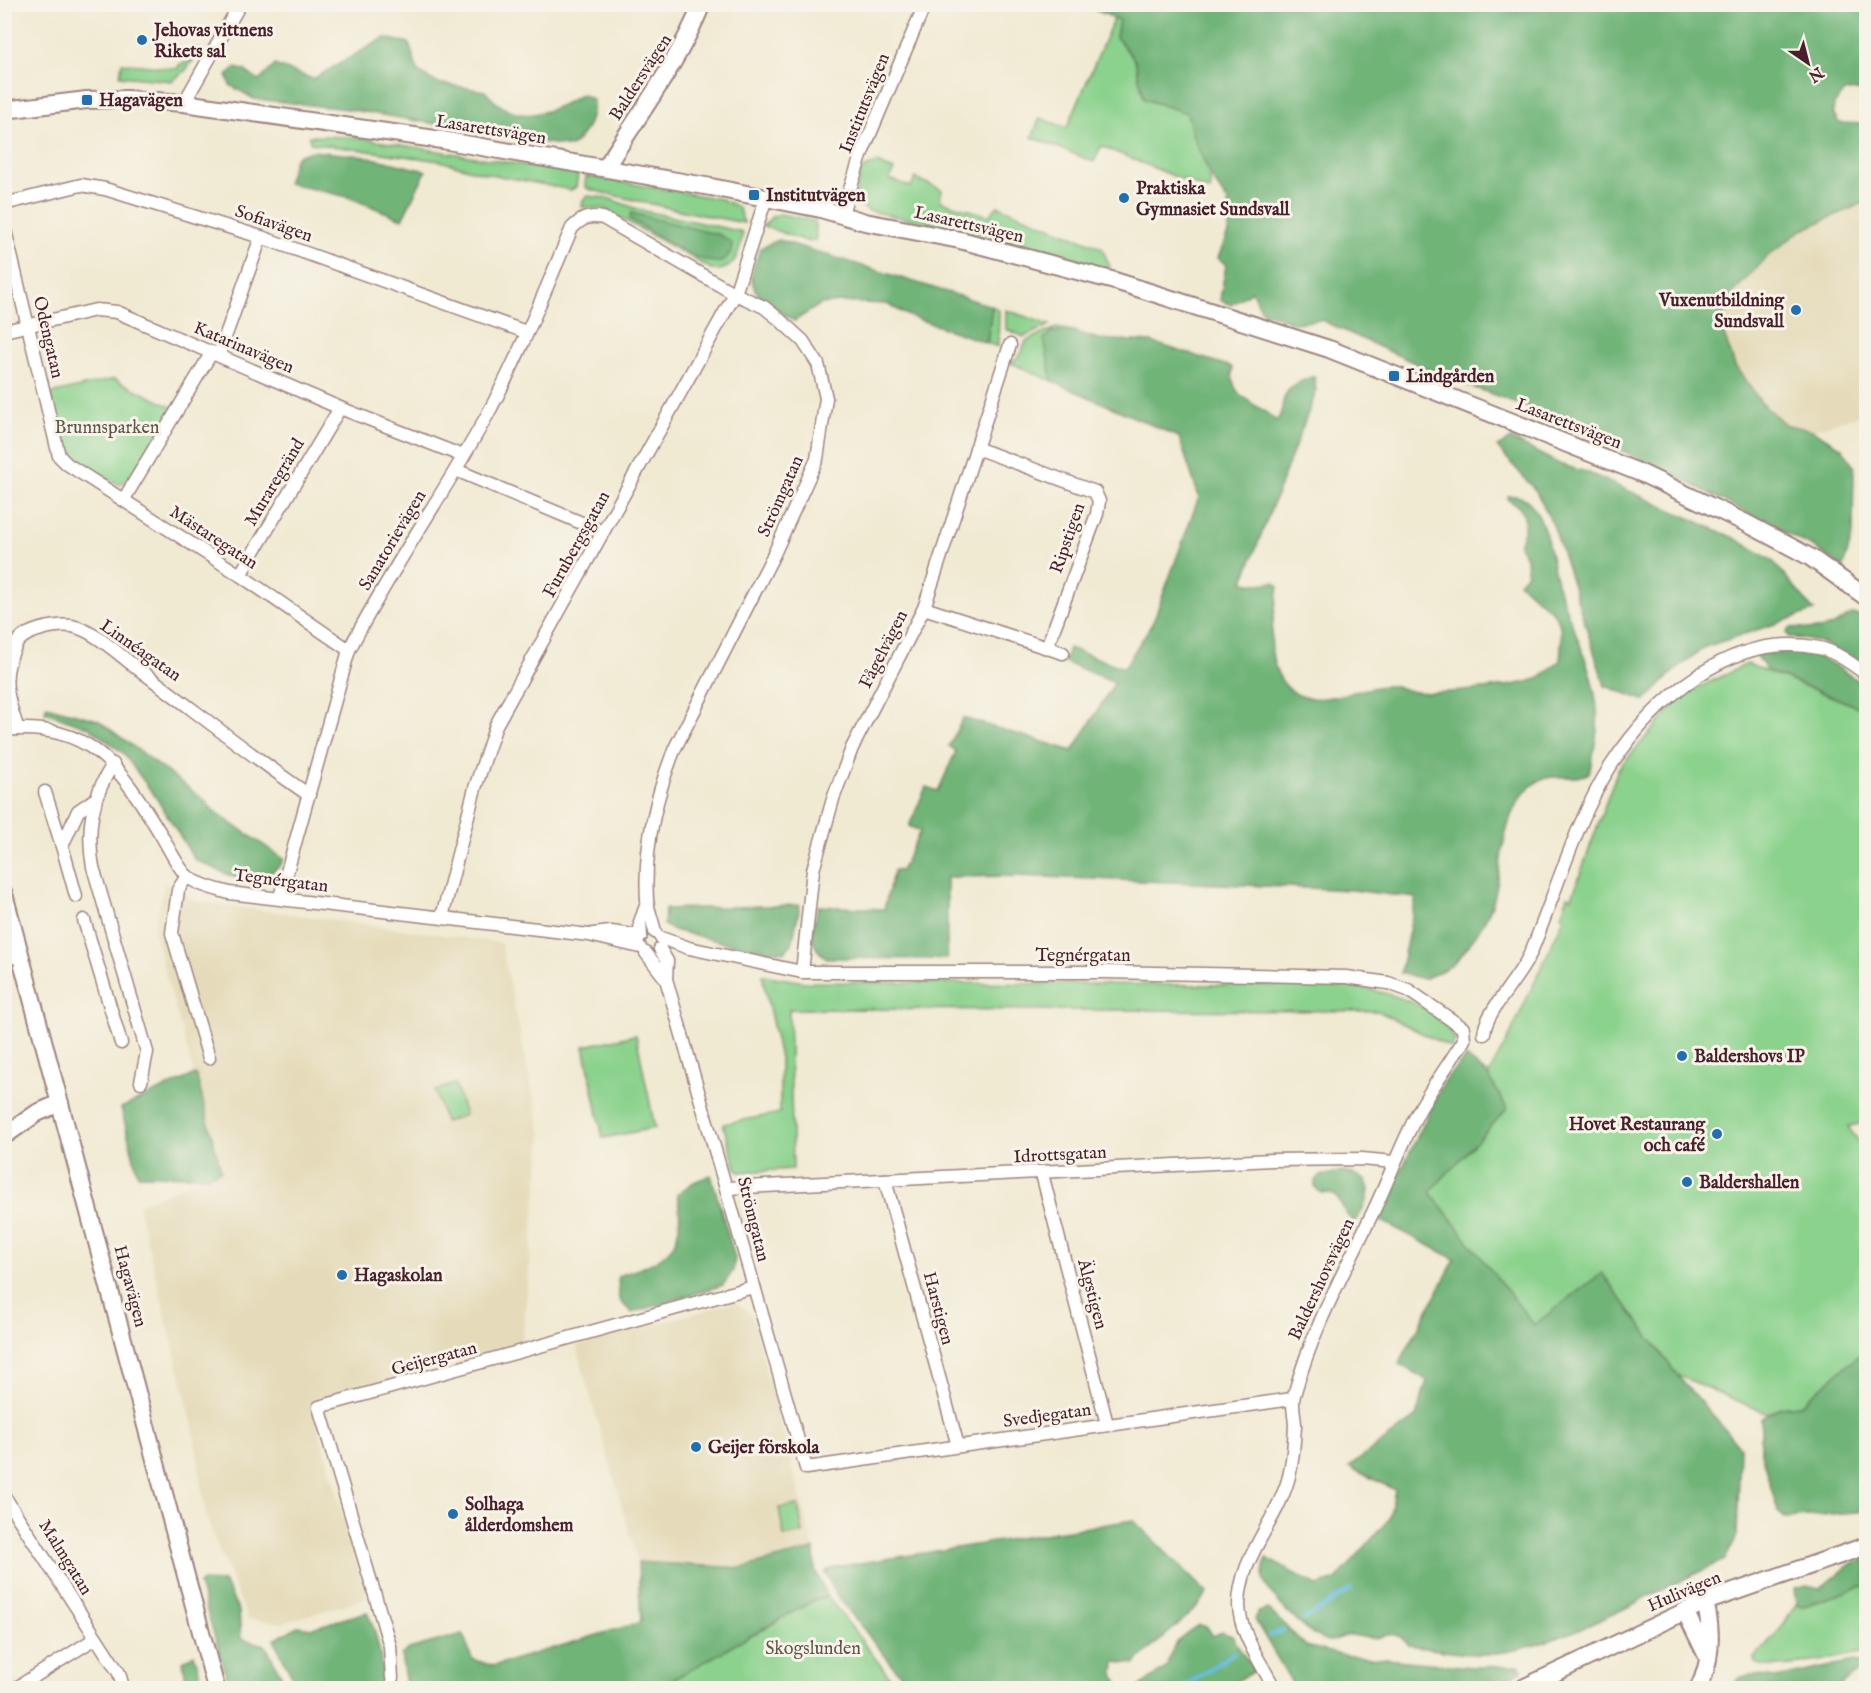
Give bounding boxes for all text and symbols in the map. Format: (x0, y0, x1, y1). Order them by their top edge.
place label: Jehovas vittnens Rikets sal (152, 20, 274, 64)
street label: Baldersvägen (605, 30, 678, 125)
marker: Jehovas vittnens Rikets sal (135, 33, 149, 47)
north arrow (1778, 33, 1838, 93)
street label: Institutsvägen (835, 50, 896, 157)
text: N (1804, 61, 1828, 86)
place label: Hagavägen (99, 90, 183, 113)
marker: Hagavägen (80, 93, 94, 107)
street label: Lasarettsvägen (434, 110, 548, 151)
place label: Praktiska Gymnasiet Sundsvall (1136, 178, 1291, 222)
place label: Institutvägen (766, 185, 866, 208)
marker: Institutvägen (747, 188, 761, 202)
marker: Praktiska Gymnasiet Sundsvall (1117, 191, 1131, 205)
street label: Sofiavägen (232, 200, 316, 248)
street label: Lasarettsvägen (912, 202, 1026, 249)
place label: Vuxenutbildning Sundsvall (1658, 290, 1785, 334)
street label: Odengatan (27, 294, 68, 381)
marker: Vuxenutbildning Sundsvall (1789, 303, 1803, 317)
street label: Katarinavägen (190, 317, 297, 380)
place label: Lindgården (1406, 366, 1495, 389)
marker: Lindgården (1387, 369, 1401, 383)
street label: Lasarettsvägen (1512, 394, 1625, 455)
park label: Brunnsparken (55, 417, 160, 440)
street label: Muraregränd (240, 434, 311, 531)
street label: Strömgatan (753, 452, 810, 541)
street label: Sanatorievägen (354, 486, 432, 595)
street label: Furubergsgatan (539, 487, 616, 602)
street label: Ripstigen (1046, 500, 1091, 577)
street label: Mästaregatan (165, 501, 262, 576)
street label: Fågelvägen (855, 606, 914, 693)
street label: Linnéagatan (95, 615, 186, 688)
street label: Tegnérgatan (232, 864, 330, 899)
street label: Tegnérgatan (1035, 945, 1131, 968)
place label: Baldershovs IP (1694, 1046, 1805, 1069)
marker: Baldershovs IP (1675, 1049, 1689, 1063)
place label: Hovet Restaurang och café (1569, 1114, 1706, 1158)
marker: Hovet Restaurang och café (1710, 1127, 1724, 1141)
street label: Idrottsgatan (1013, 1142, 1108, 1169)
place label: Baldershallen (1699, 1172, 1800, 1195)
street label: Strömgatan (731, 1175, 774, 1265)
marker: Baldershallen (1680, 1175, 1694, 1189)
street label: Baldershovsvägen (1284, 1215, 1361, 1344)
street label: Hagavägen (108, 1243, 152, 1330)
street label: Älgstigen (1071, 1256, 1113, 1332)
place label: Hagaskolan (354, 1265, 443, 1288)
marker: Hagaskolan (335, 1268, 349, 1282)
street label: Harstigen (917, 1269, 958, 1348)
street label: Geijergatan (389, 1337, 480, 1382)
street label: Svedjegatan (1002, 1399, 1093, 1434)
place label: Geijer förskola (708, 1437, 820, 1460)
marker: Geijer förskola (689, 1440, 703, 1454)
place label: Solhaga ålderdomshem (465, 1494, 573, 1538)
marker: Solhaga ålderdomshem (446, 1507, 460, 1521)
street label: Malmgatan (33, 1516, 97, 1600)
street label: Hulivägen (1644, 1566, 1725, 1618)
park label: Skogslunden (765, 1638, 861, 1661)

